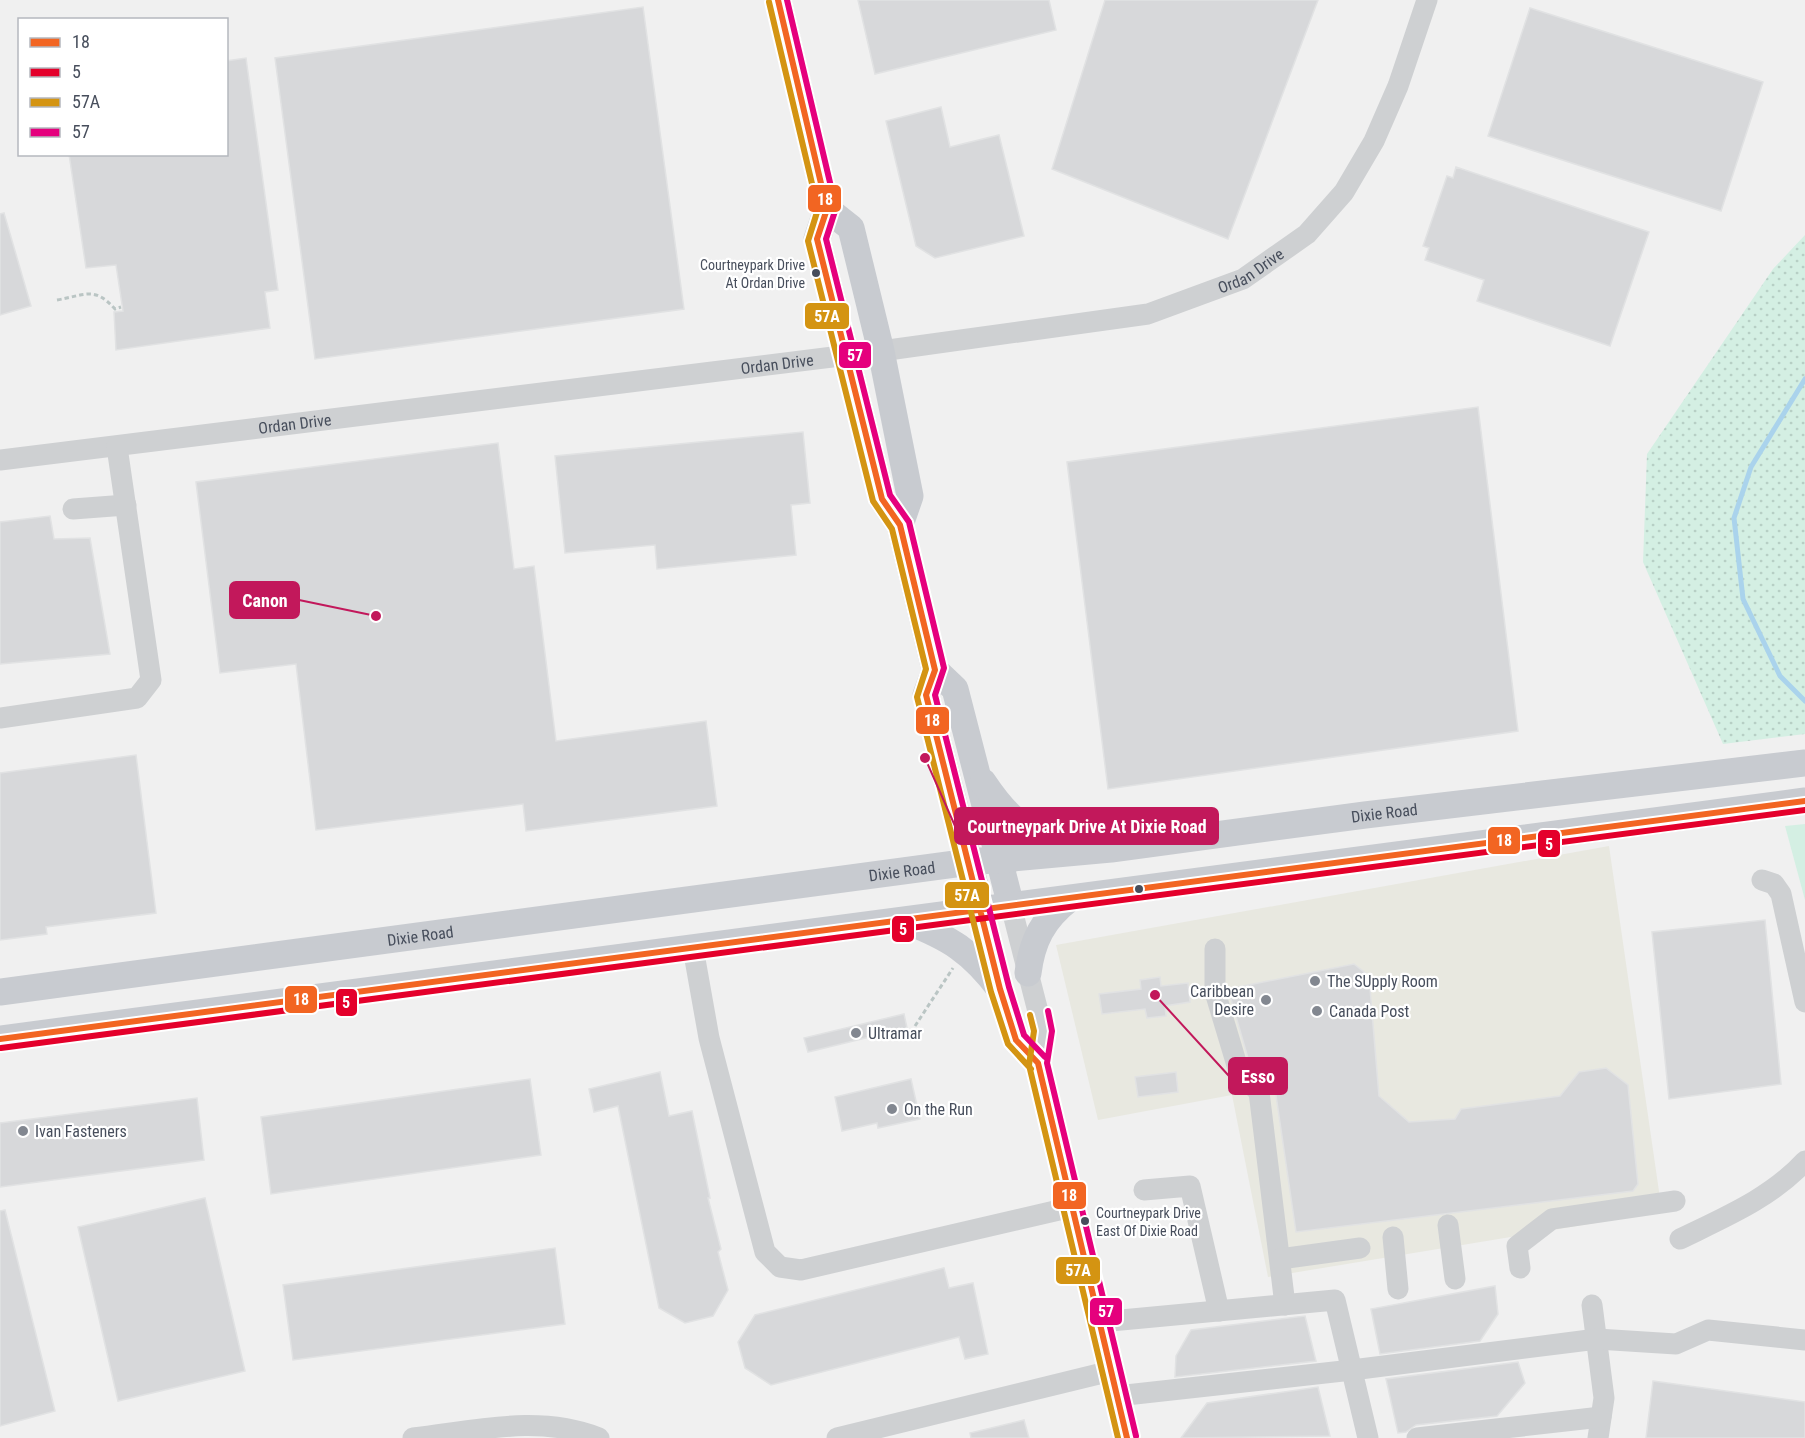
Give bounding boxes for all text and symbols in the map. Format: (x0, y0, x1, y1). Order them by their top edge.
legend (18, 18, 228, 156)
text: 18 (72, 31, 90, 52)
text: 5 (72, 61, 81, 82)
text: 57A (72, 91, 101, 112)
text: 57 (72, 121, 90, 142)
line badge: 18 (807, 184, 842, 213)
text: 18 (817, 190, 833, 209)
street label: Ordan Drive (1215, 244, 1287, 297)
place label: Courtneypark Drive At Ordan Drive (700, 257, 805, 291)
marker: Courtneypark Drive At Ordan Drive (810, 267, 822, 279)
line badge: 57A (804, 302, 850, 330)
text: 57A (814, 307, 840, 326)
line badge: 57 (838, 341, 872, 369)
text: 57 (847, 346, 863, 365)
street label: Ordan Drive (740, 350, 815, 378)
street label: Ordan Drive (257, 410, 332, 437)
callout: Canon (230, 582, 299, 618)
text: Canon (242, 590, 288, 611)
line badge: 18 (915, 706, 950, 735)
text: 18 (924, 711, 940, 730)
street label: Dixie Road (1350, 799, 1419, 826)
callout: Courtneypark Drive At Dixie Road (955, 808, 1218, 844)
text: Courtneypark Drive At Dixie Road (967, 816, 1207, 837)
line badge: 18 (1487, 826, 1521, 855)
line badge: 5 (1537, 829, 1561, 858)
text: 18 (1496, 831, 1512, 850)
text: 5 (1545, 835, 1553, 854)
street label: Dixie Road (868, 857, 936, 885)
line badge: 57A (944, 881, 990, 909)
unlabelled marker (1133, 883, 1145, 895)
text: 57A (954, 886, 980, 905)
line badge: 5 (891, 915, 915, 943)
text: 5 (899, 920, 907, 939)
street label: Dixie Road (386, 922, 455, 950)
place label: The SUpply Room (1327, 972, 1438, 991)
marker: The SUpply Room (1308, 974, 1322, 988)
place label: Caribbean Desire (1190, 982, 1254, 1019)
line badge: 18 (284, 985, 318, 1014)
line badge: 5 (335, 988, 358, 1017)
text: 18 (293, 990, 309, 1009)
text: 5 (342, 993, 350, 1012)
marker: Caribbean Desire (1259, 993, 1273, 1007)
place label: Canada Post (1329, 1002, 1410, 1021)
marker: Canada Post (1310, 1004, 1324, 1018)
place label: Ultramar (868, 1024, 922, 1043)
marker: Ultramar (849, 1026, 863, 1040)
callout: Esso (1229, 1058, 1287, 1094)
text: Esso (1241, 1066, 1275, 1087)
place label: On the Run (904, 1100, 973, 1119)
marker: On the Run (885, 1102, 899, 1116)
place label: Ivan Fasteners (35, 1122, 127, 1141)
marker: Ivan Fasteners (16, 1124, 30, 1138)
line badge: 18 (1052, 1181, 1087, 1210)
text: 18 (1061, 1186, 1077, 1205)
place label: Courtneypark Drive East Of Dixie Road (1096, 1205, 1201, 1239)
marker: Courtneypark Drive East Of Dixie Road (1079, 1215, 1091, 1227)
line badge: 57A (1055, 1256, 1101, 1285)
text: 57A (1065, 1261, 1091, 1280)
line badge: 57 (1089, 1297, 1123, 1326)
text: 57 (1098, 1302, 1114, 1321)

